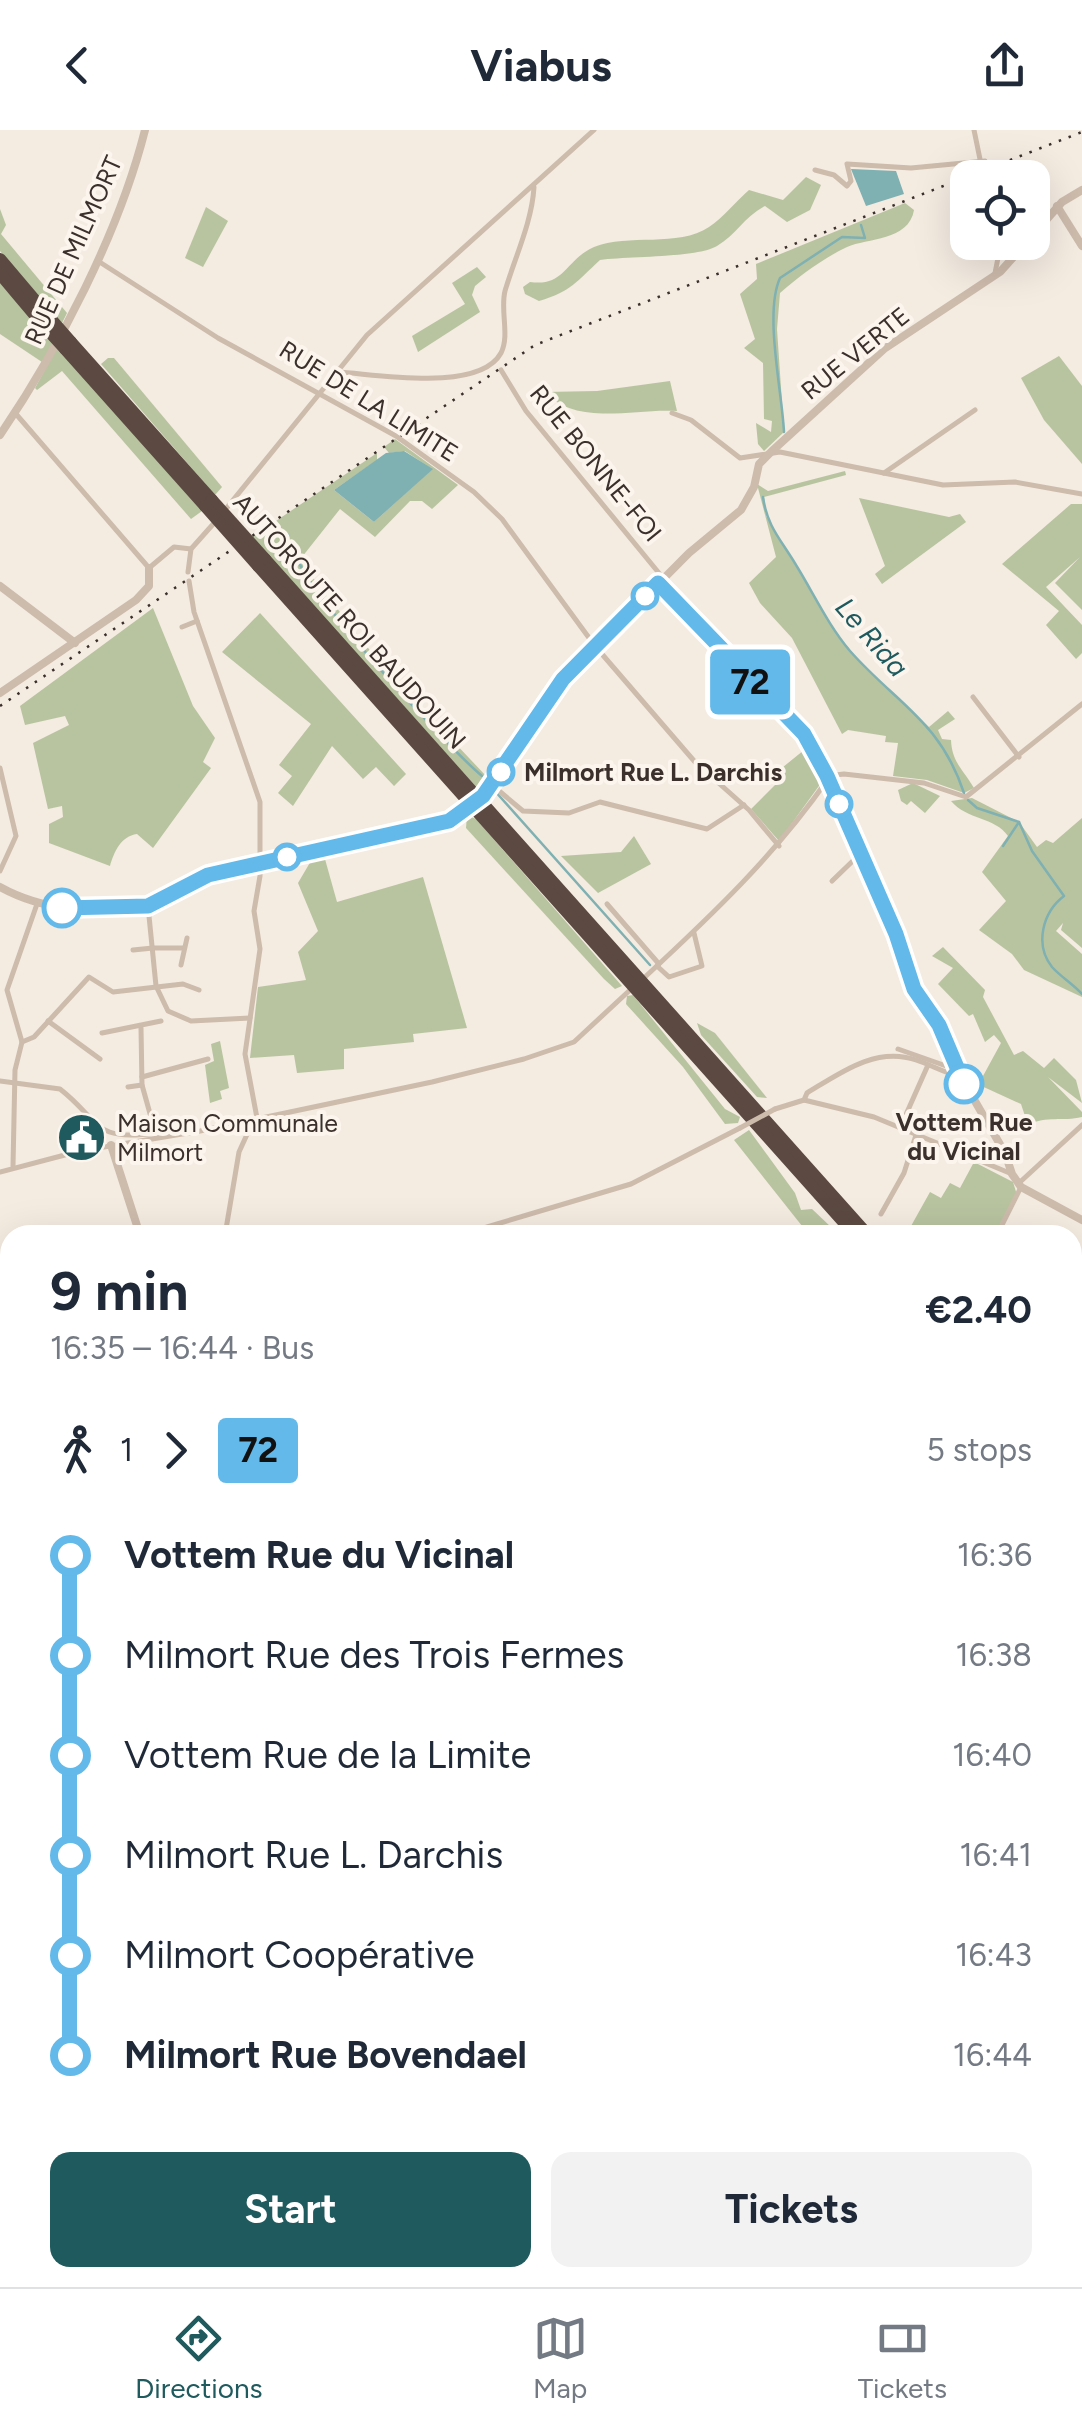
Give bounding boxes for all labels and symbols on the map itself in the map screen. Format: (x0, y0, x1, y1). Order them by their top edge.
street label: RUE DE MILMORT (18, 151, 128, 349)
street label: RUE VERTE (795, 300, 915, 406)
street label: RUE DE LA LIMITE (274, 334, 464, 468)
street label: RUE BONNE-FOI (524, 379, 668, 547)
street label: AUTOROUTE ROI BAUDOUIN (227, 487, 473, 755)
unlabelled marker (632, 583, 658, 609)
water label: Le Rida (828, 590, 916, 684)
line badge: 72 (705, 650, 795, 714)
place label: Milmort Rue L. Darchis (524, 757, 782, 787)
marker: Milmort Rue L. Darchis (488, 759, 514, 785)
unlabelled marker (826, 791, 852, 817)
unlabelled marker (274, 844, 300, 870)
unlabelled marker (43, 889, 81, 927)
marker: Vottem Rue du Vicinal (945, 1065, 983, 1103)
place label: Vottem Rue du Vicinal (895, 1107, 1033, 1166)
place label: Maison Communale Milmort (117, 1108, 338, 1167)
public building icon: Maison Communale Milmort (56, 1111, 108, 1163)

